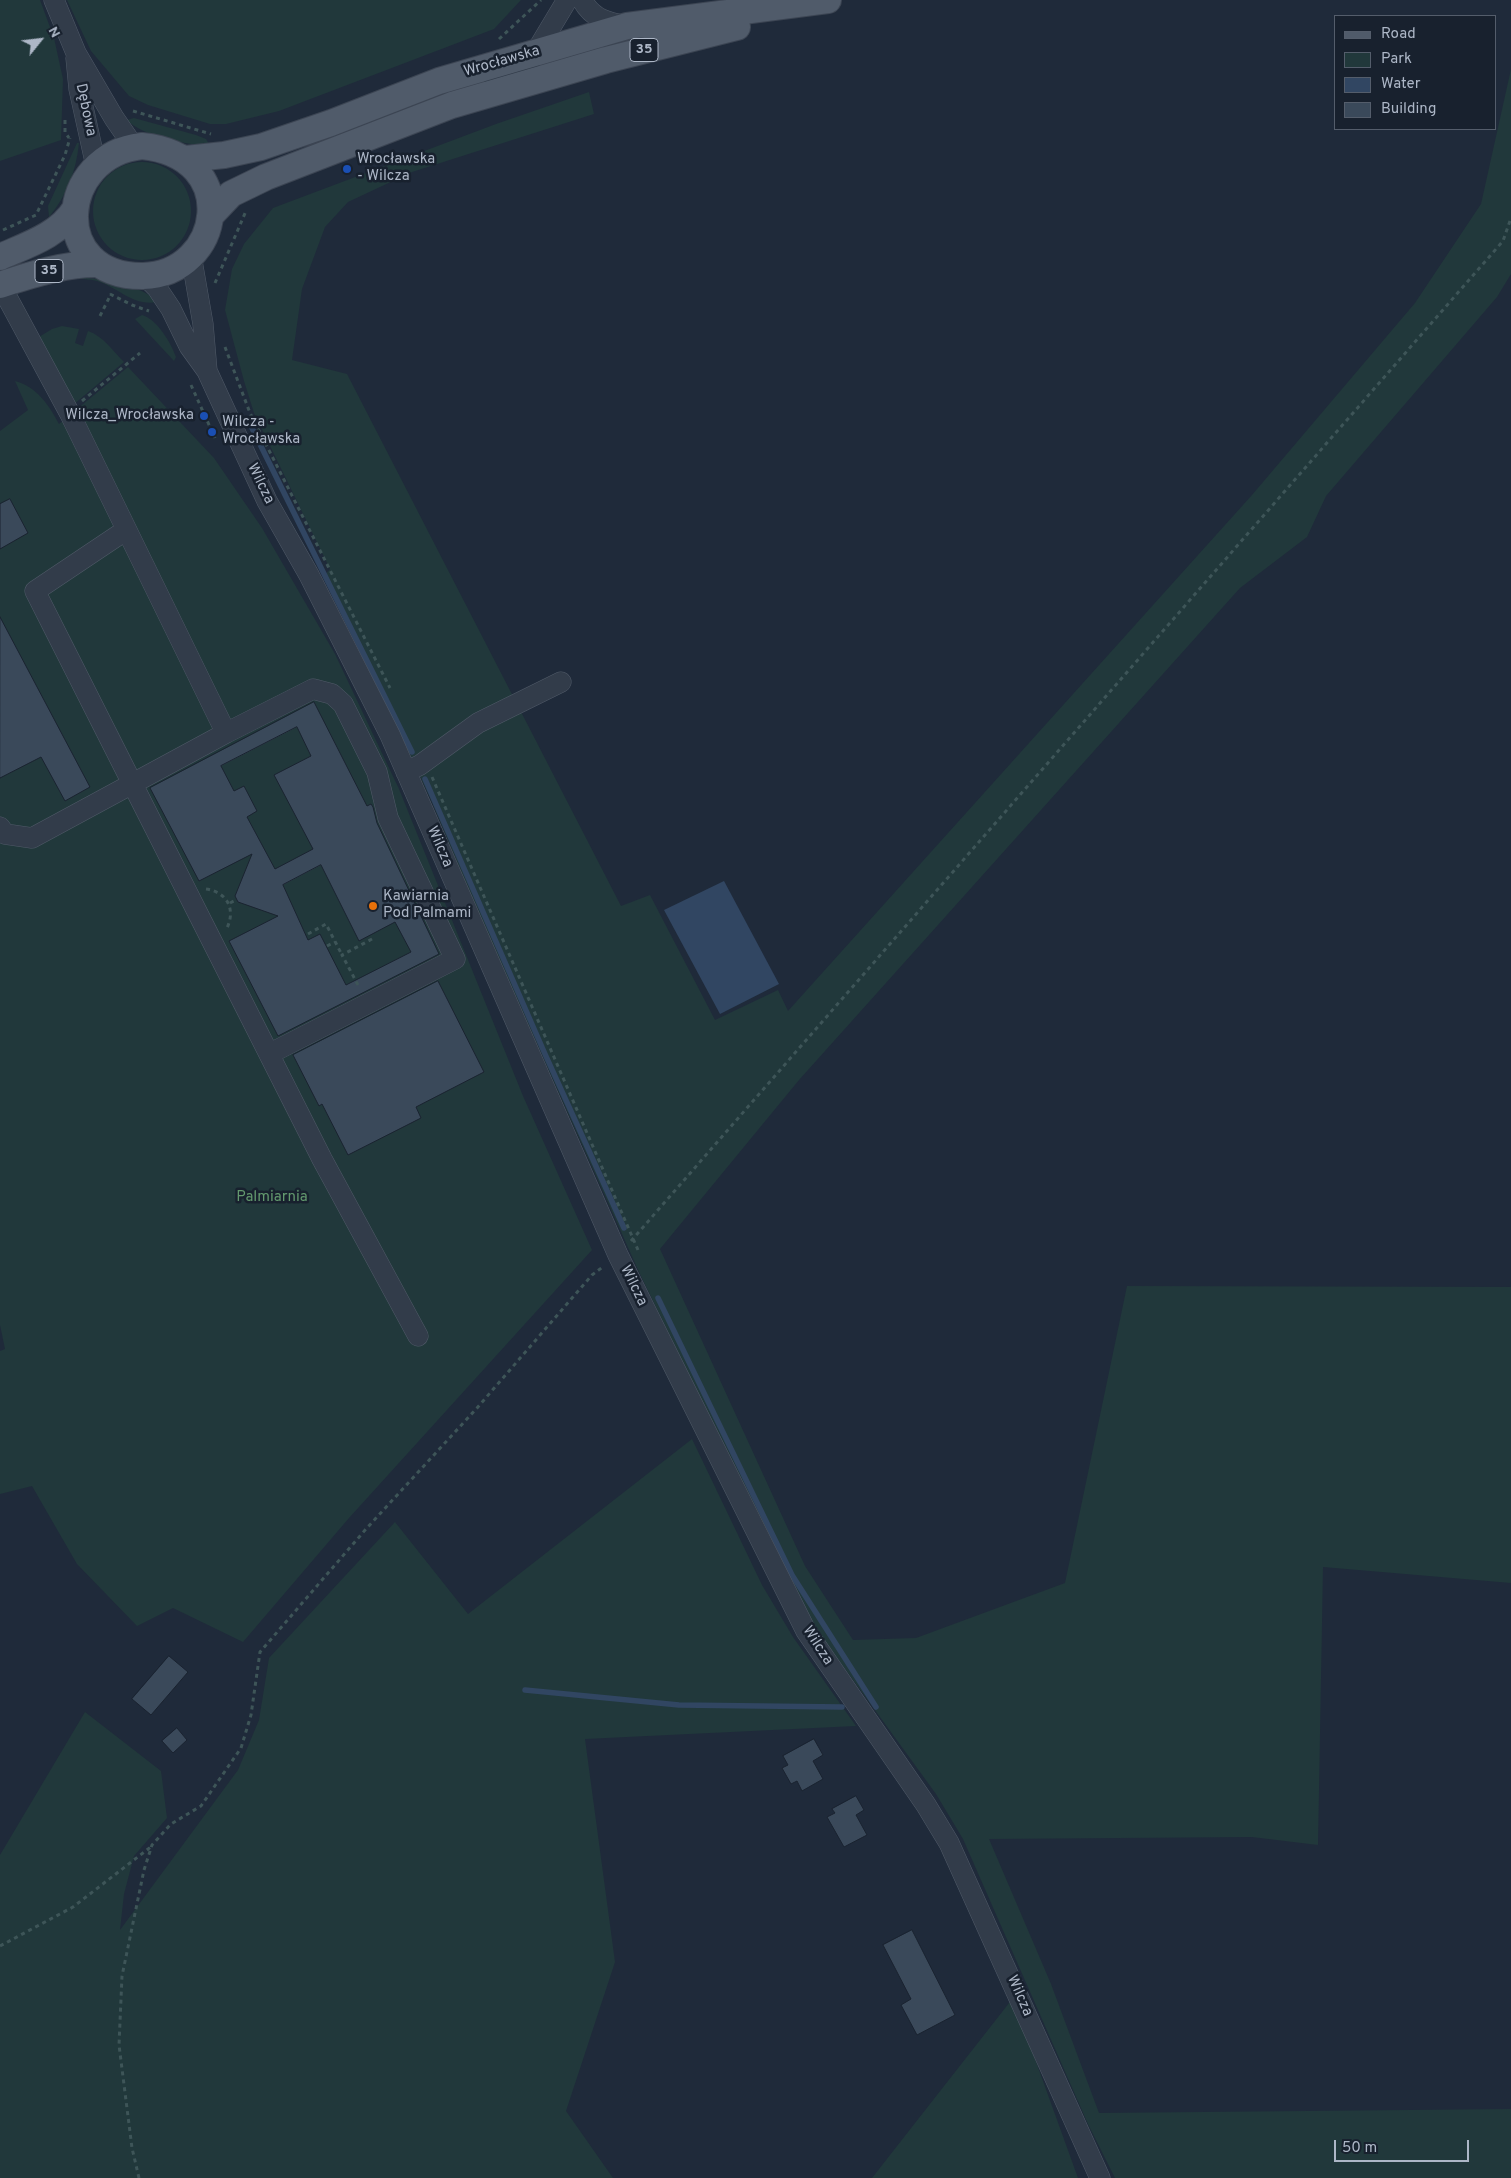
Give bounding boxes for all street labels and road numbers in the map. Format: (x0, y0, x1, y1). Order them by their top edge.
road number: 35 (630, 38, 658, 62)
street label: Wrocławska (462, 43, 542, 81)
street label: Dębowa (71, 82, 99, 138)
road number: 35 (35, 260, 63, 282)
street label: Wilcza (242, 461, 278, 507)
street label: Wilcza (422, 824, 456, 870)
street label: Wilcza (615, 1263, 651, 1309)
street label: Wilcza (798, 1623, 836, 1669)
street label: Wilcza (1002, 1973, 1036, 2019)

